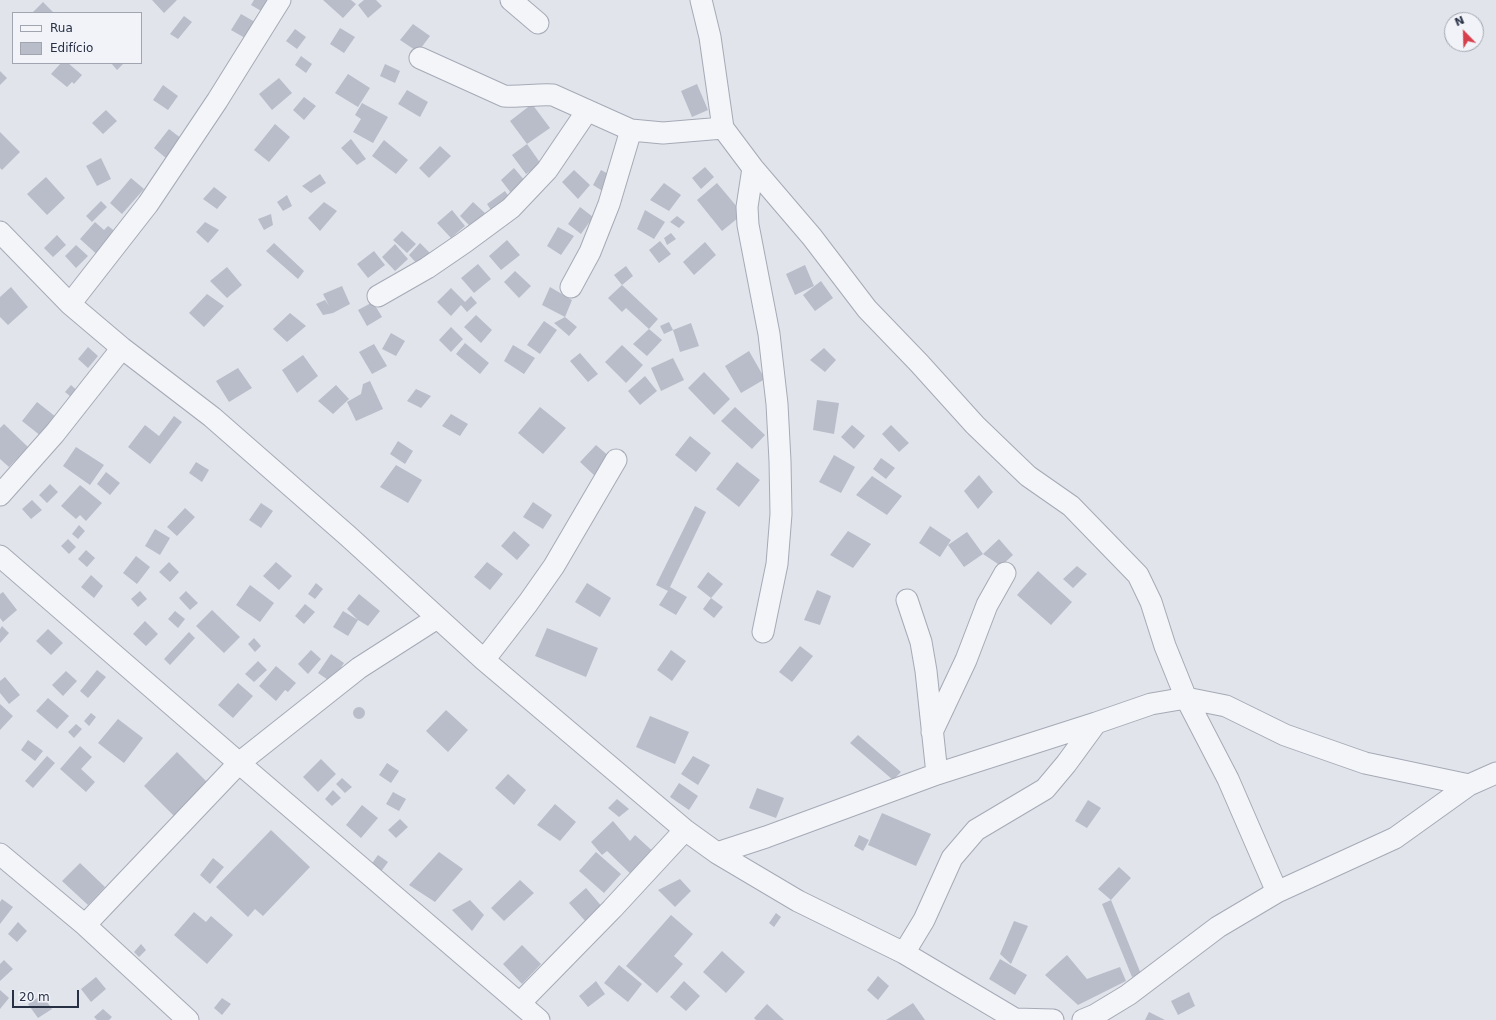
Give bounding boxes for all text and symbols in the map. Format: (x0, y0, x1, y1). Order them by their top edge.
legend (12, 12, 142, 64)
north arrow (1444, 12, 1484, 52)
text: N (1453, 14, 1466, 29)
text: Rua (50, 21, 73, 35)
text: Edifício (50, 41, 93, 55)
scale bar (14, 982, 81, 1008)
text: 20 m (19, 990, 50, 1004)

